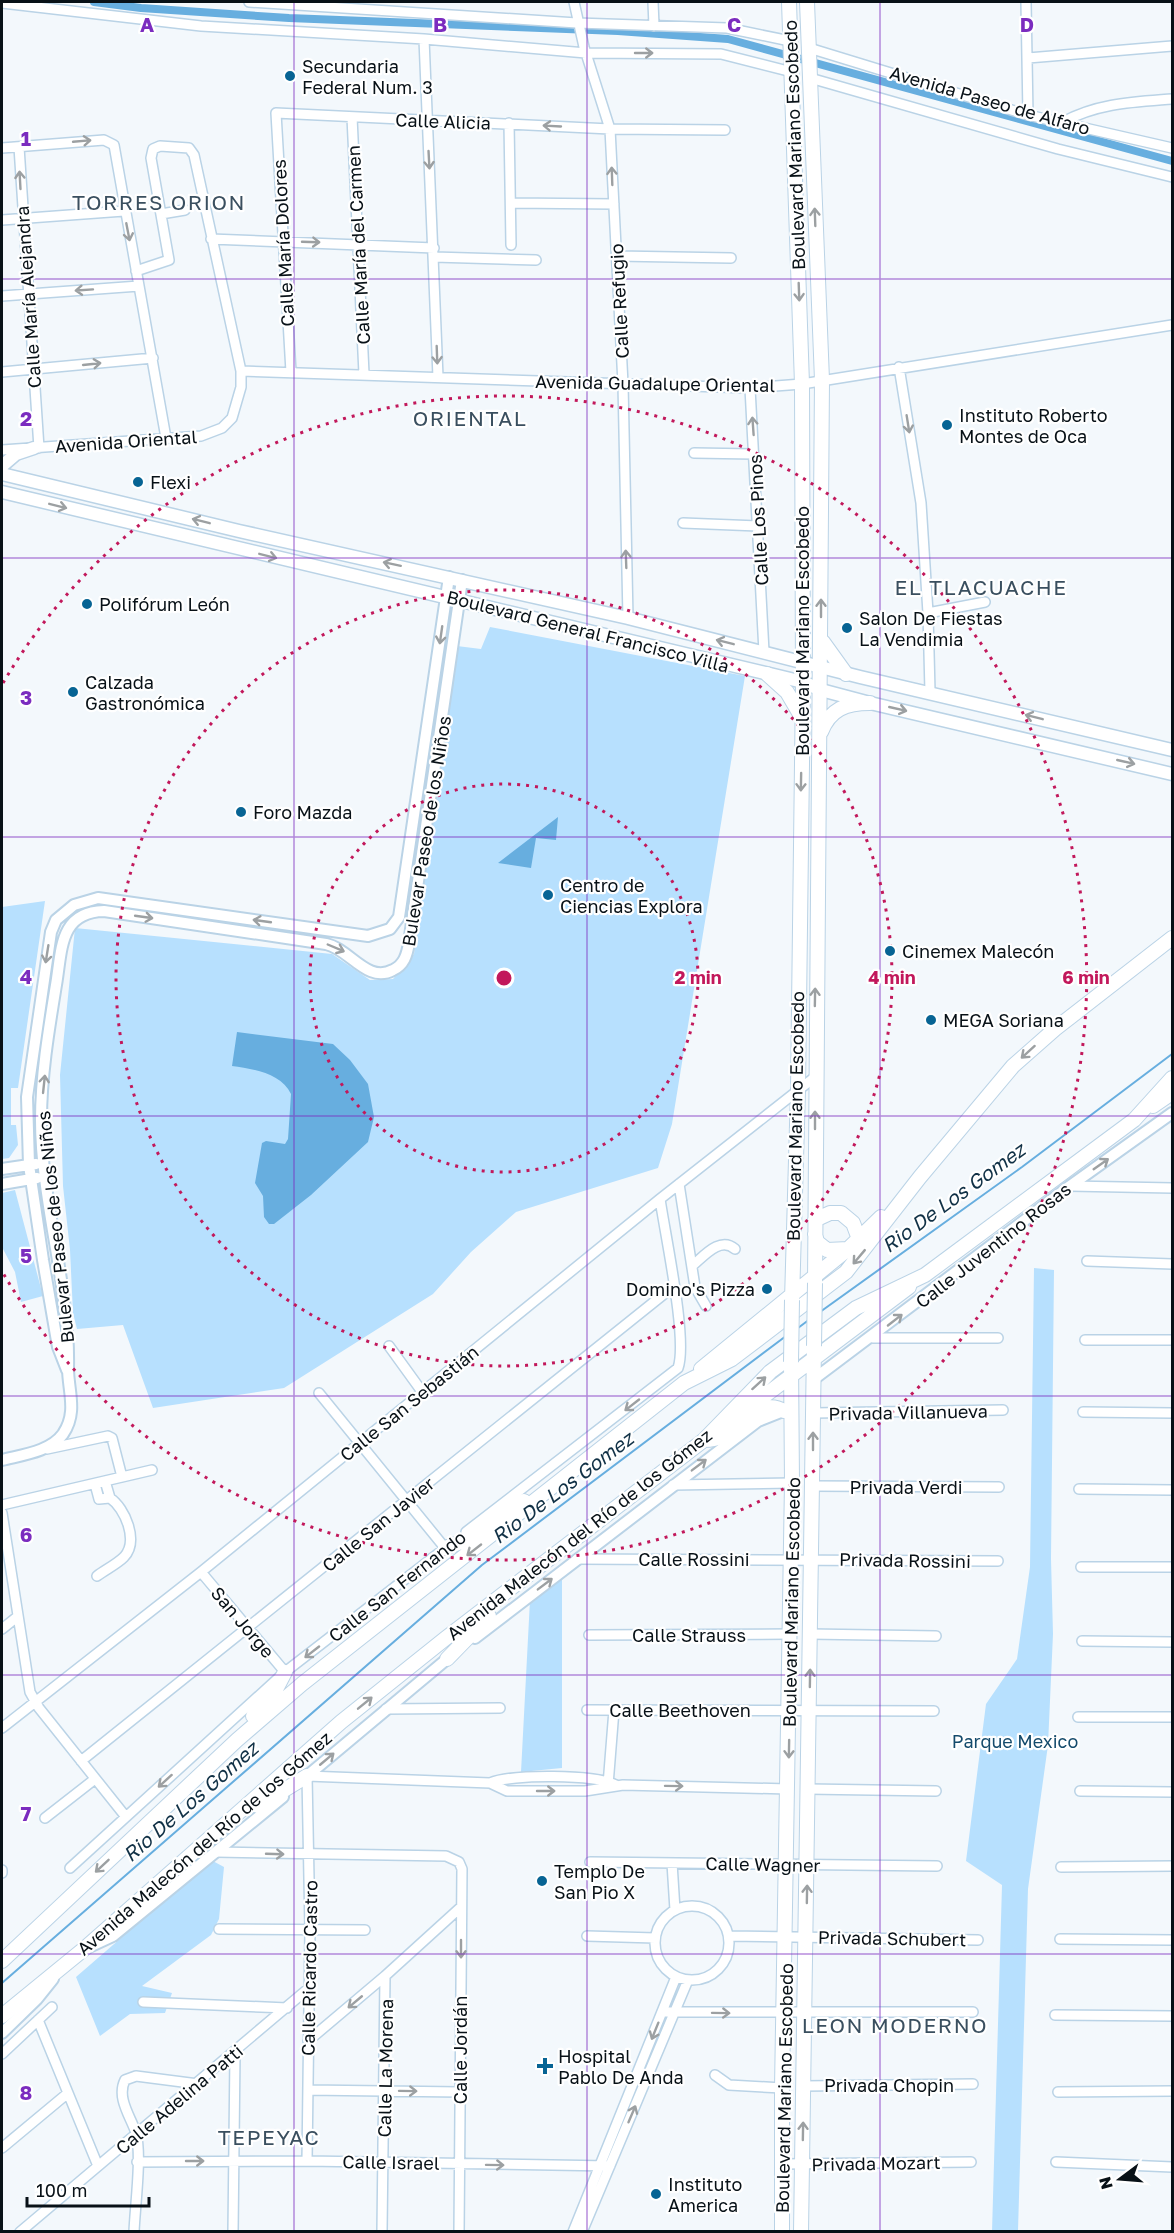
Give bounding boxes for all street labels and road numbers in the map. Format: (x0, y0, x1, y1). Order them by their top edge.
street label: Boulevard Mariano Escobedo (779, 20, 809, 270)
street label: Avenida Paseo de Alfaro (887, 61, 1093, 139)
street label: Calle Alicia (395, 108, 491, 134)
street label: Calle María del Carmen (342, 145, 374, 345)
street label: Calle María Dolores (268, 159, 298, 327)
street label: Calle María Alejandra (11, 205, 45, 389)
street label: Calle Refugio (605, 243, 633, 359)
street label: Avenida Guadalupe Oriental (535, 370, 775, 396)
street label: Avenida Oriental (54, 425, 198, 457)
street label: Calle Los Pinos (744, 454, 772, 586)
street label: Boulevard Mariano Escobedo (791, 506, 813, 756)
street label: Boulevard General Francisco Villa (445, 585, 731, 677)
street label: Bulevar Paseo de los Niños (397, 714, 455, 948)
street label: Boulevard Mariano Escobedo (782, 991, 808, 1241)
street label: Bulevar Paseo de los Niños (32, 1110, 78, 1344)
street label: Calle Juventino Rosas (911, 1177, 1075, 1313)
street label: Calle San Sebastián (335, 1340, 483, 1466)
street label: Privada Villanueva (828, 1400, 988, 1424)
street label: Avenida Malecón del Río de los Gómez (442, 1424, 716, 1644)
street label: Calle San Javier (317, 1472, 439, 1576)
street label: Privada Verdi (849, 1476, 963, 1498)
street label: Boulevard Mariano Escobedo (778, 1477, 804, 1727)
street label: Calle San Fernando (324, 1526, 470, 1646)
street label: Calle Rossini (638, 1548, 750, 1570)
street label: Privada Rossini (839, 1548, 971, 1572)
street label: San Jorge (207, 1582, 279, 1662)
street label: Calle Strauss (632, 1624, 746, 1646)
street label: Calle Beethoven (609, 1699, 751, 1721)
street label: Avenida Malecón del Río de los Gómez (72, 1726, 336, 1960)
street label: Calle Wagner (705, 1852, 821, 1876)
street label: Calle Ricardo Castro (296, 1880, 322, 2056)
street label: Privada Schubert (818, 1926, 966, 1950)
street label: Boulevard Mariano Escobedo (771, 1963, 797, 2213)
street label: Calle Jordán (449, 1996, 471, 2104)
street label: Calle La Morena (373, 1999, 397, 2137)
street label: Calle Adelina Patti (111, 2039, 247, 2159)
street label: Privada Chopin (824, 2074, 954, 2096)
street label: Calle Israel (342, 2150, 440, 2174)
street label: Privada Mozart (811, 2151, 941, 2175)

